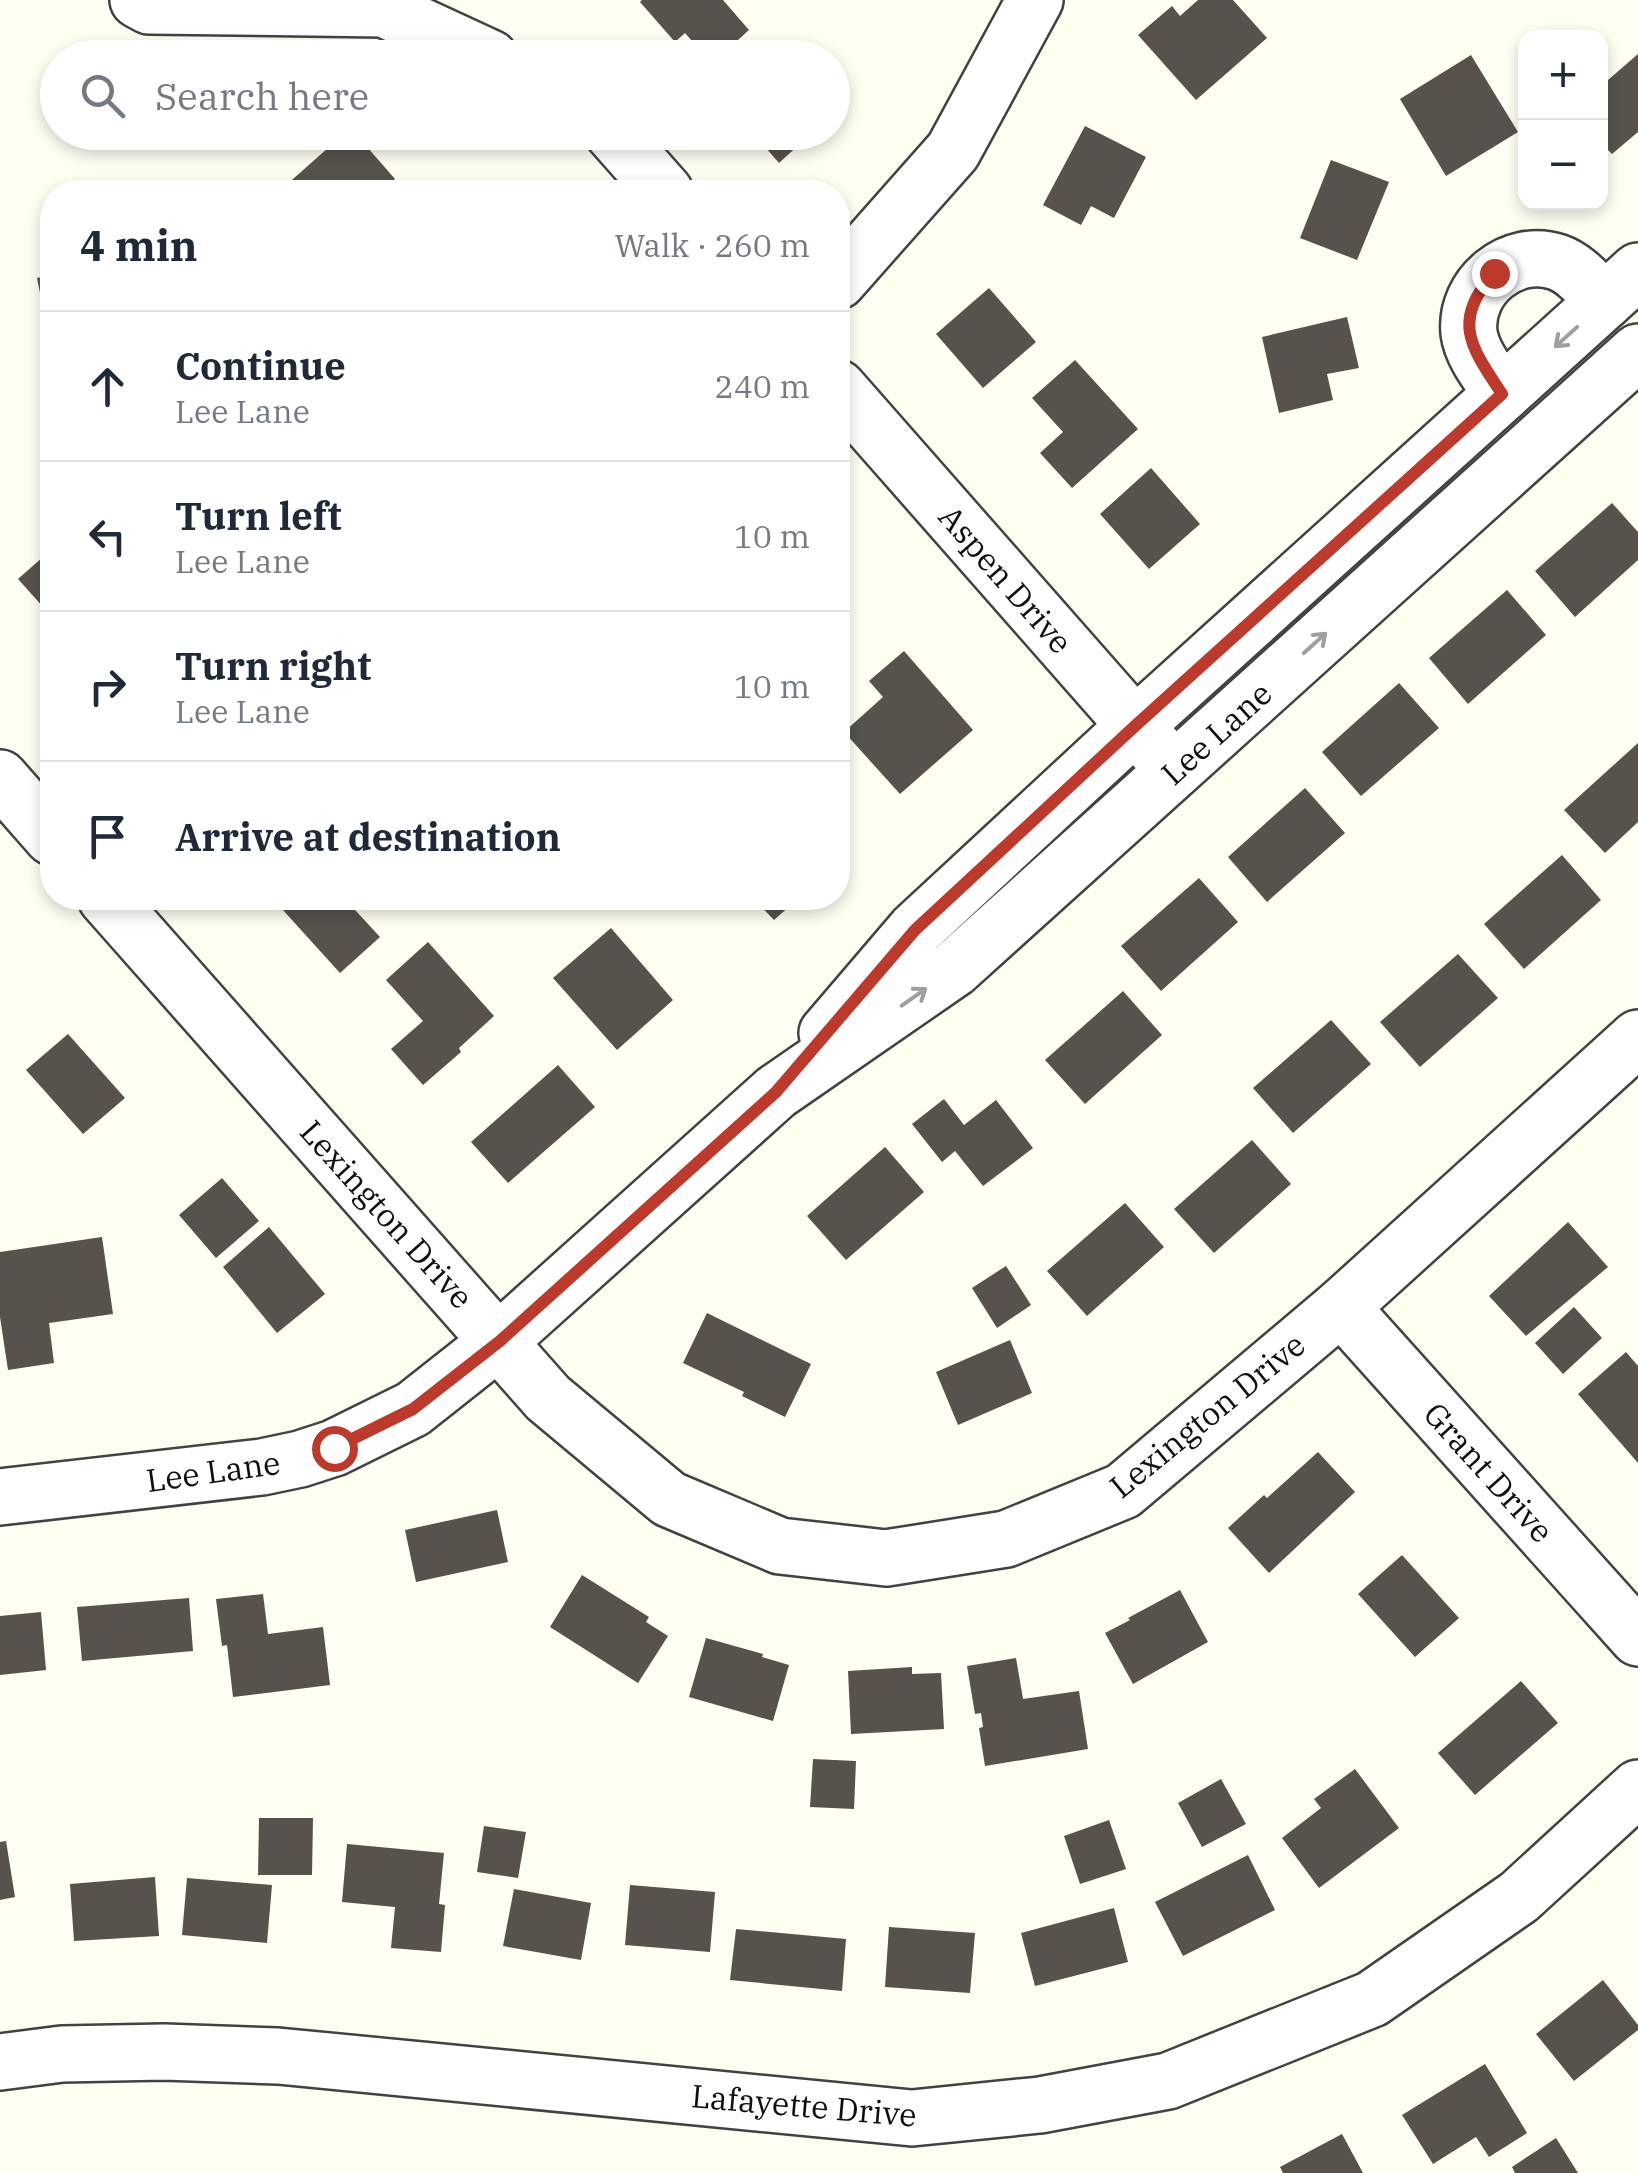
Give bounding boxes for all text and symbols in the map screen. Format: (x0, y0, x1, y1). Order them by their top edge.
map controls (1518, 30, 1608, 210)
button: + (1518, 30, 1608, 120)
search box (40, 40, 850, 150)
icon: search (75, 68, 130, 123)
text: Search here (155, 71, 369, 120)
button: − (1518, 120, 1608, 210)
text: 4 min (80, 218, 198, 273)
text: Walk · 260 m (614, 224, 810, 266)
route end (1472, 251, 1518, 297)
one-way arrow (1554, 325, 1579, 348)
text: Continue (175, 341, 346, 390)
icon: ahead (80, 359, 135, 414)
text: 240 m (714, 365, 810, 407)
text: Lee Lane (175, 390, 310, 432)
text: Turn left (175, 491, 342, 540)
street label: Aspen Drive (930, 496, 1082, 662)
icon: left (80, 509, 135, 564)
text: 10 m (734, 515, 810, 557)
text: Lee Lane (175, 540, 310, 582)
one-way arrow (1302, 632, 1327, 655)
text: Turn right (175, 641, 371, 690)
icon: right (80, 659, 135, 714)
text: 10 m (734, 665, 810, 707)
street label: Lee Lane (1152, 672, 1280, 794)
text: Lee Lane (175, 690, 310, 732)
icon: arrive (80, 809, 135, 864)
text: Arrive at destination (175, 812, 561, 861)
one-way arrow (900, 987, 927, 1008)
street label: Lexington Drive (291, 1111, 483, 1317)
street label: Lexington Drive (1101, 1323, 1313, 1507)
street label: Grant Drive (1415, 1393, 1563, 1551)
route start (312, 1426, 358, 1472)
street label: Lee Lane (143, 1441, 283, 1501)
street label: Lafayette Drive (690, 2074, 918, 2136)

